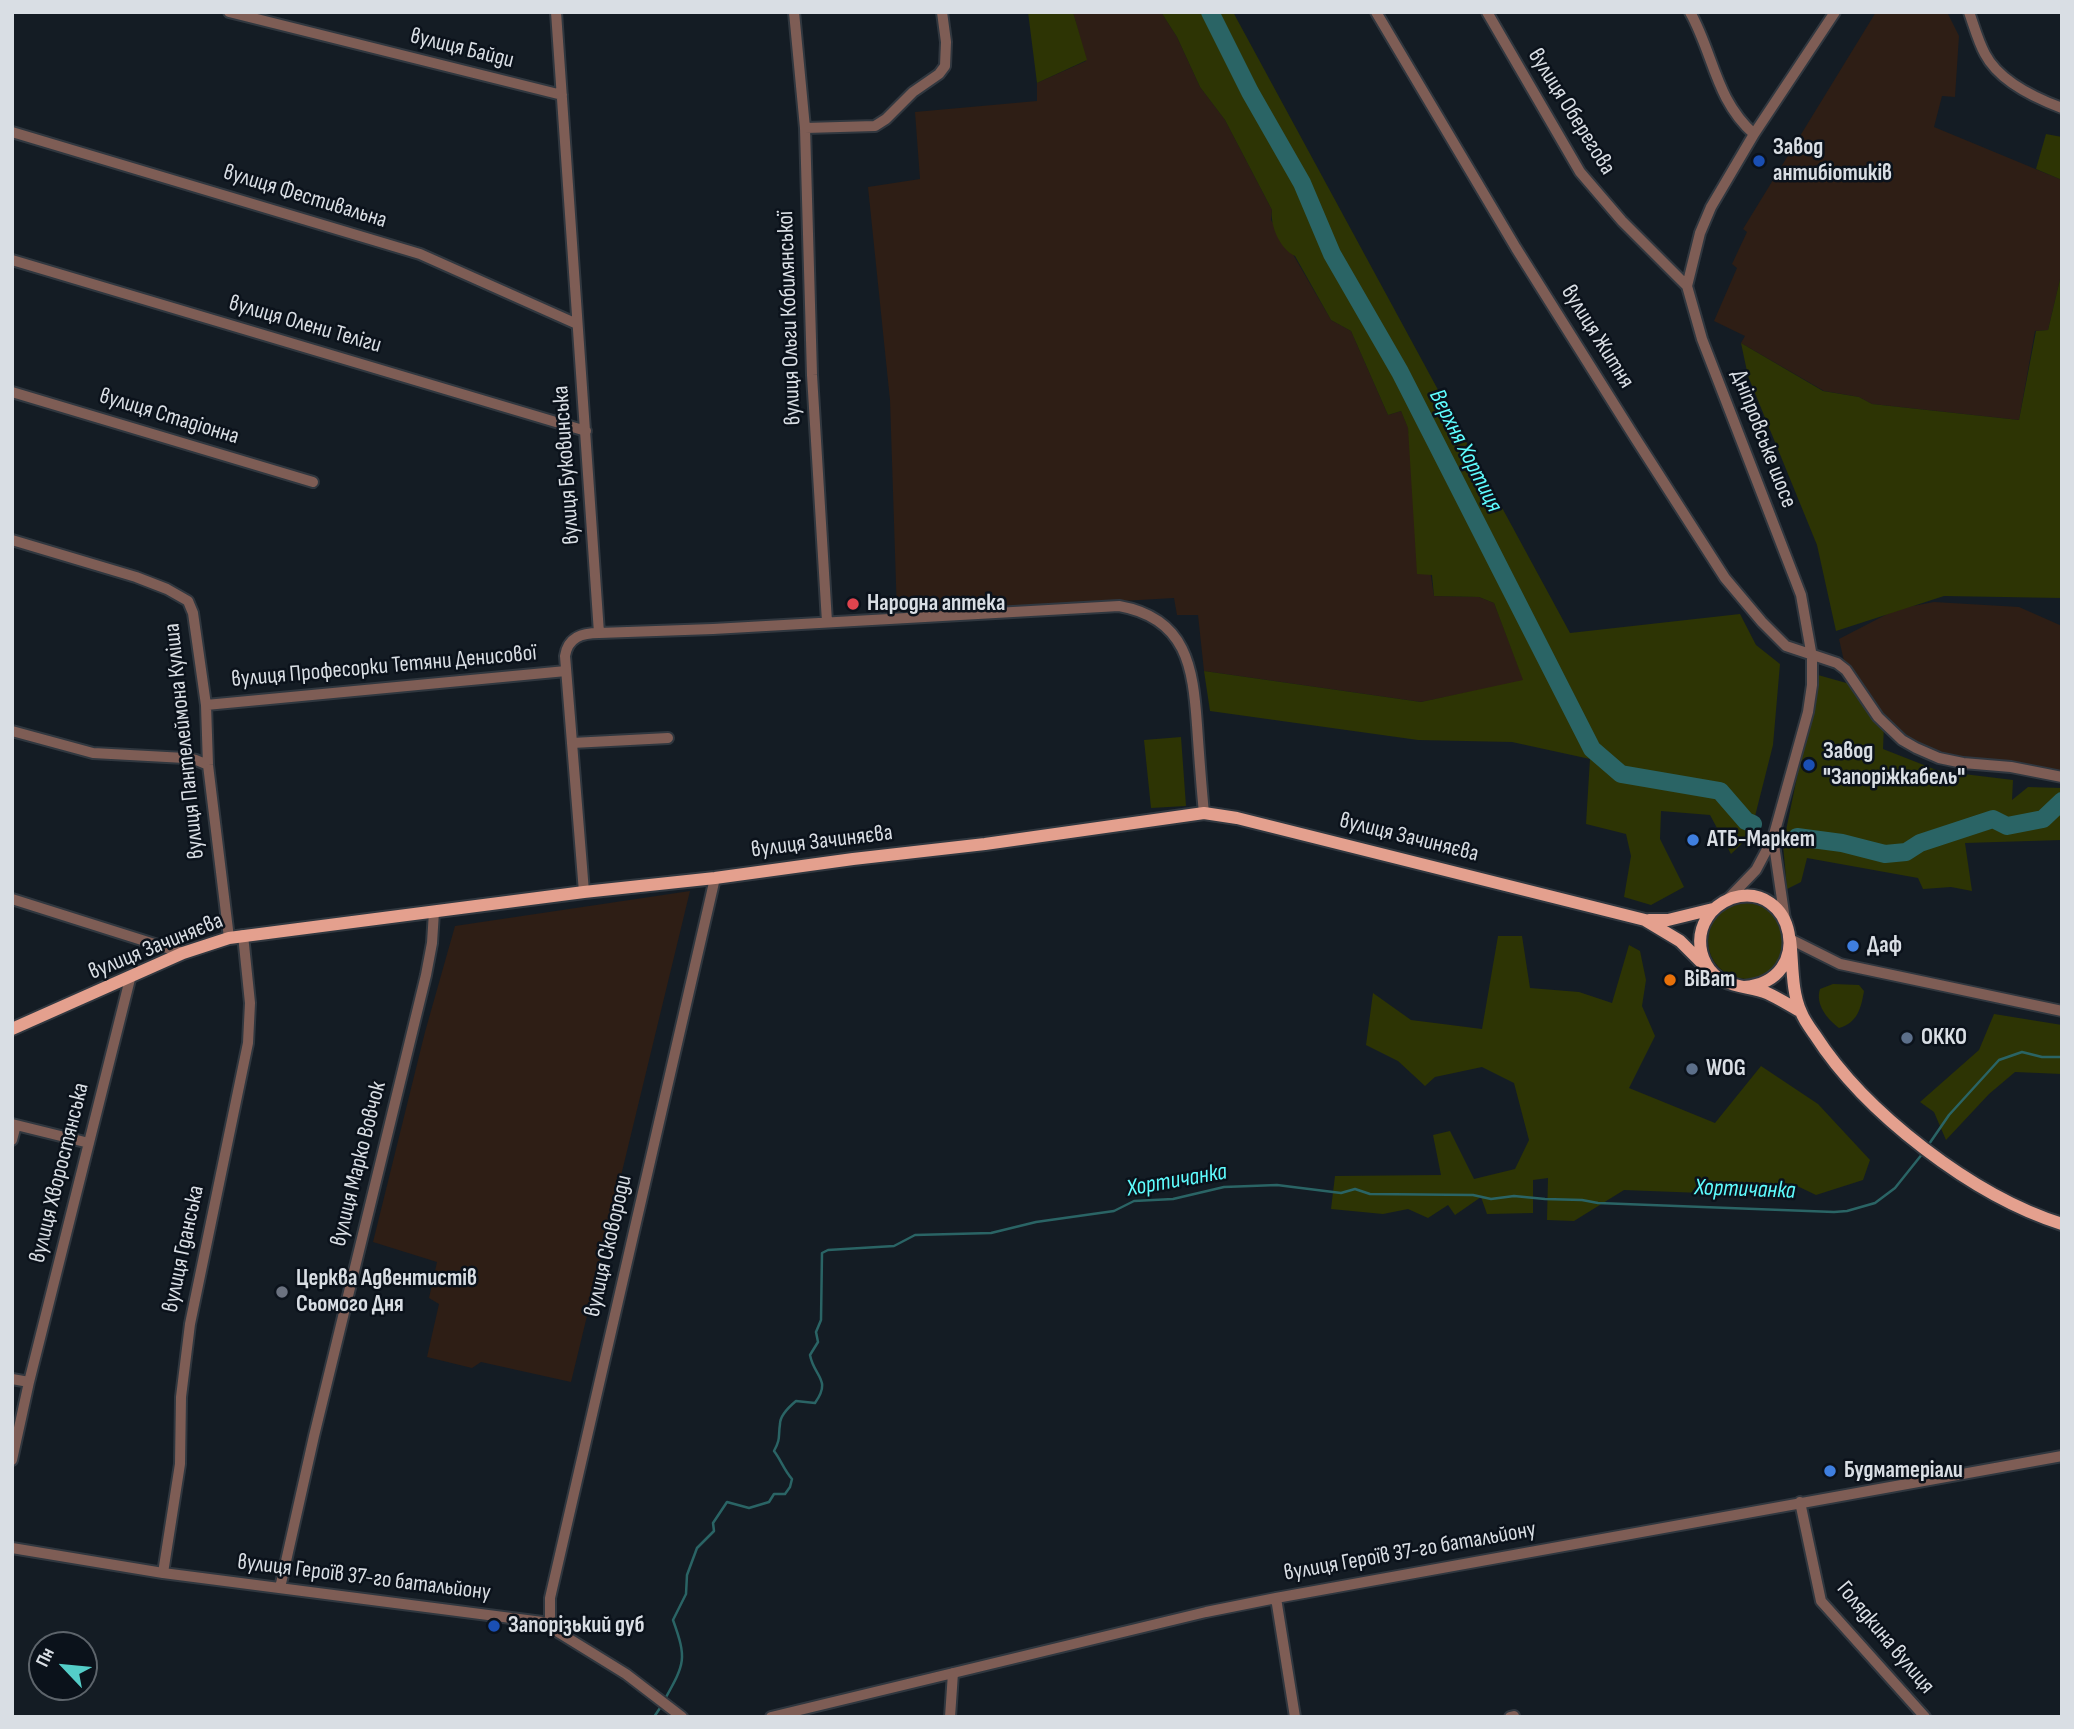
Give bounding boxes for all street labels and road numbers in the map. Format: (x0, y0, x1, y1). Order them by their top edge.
street label: вулиця Байди (407, 23, 517, 75)
street label: вулиця Оберегова (1521, 44, 1621, 180)
street label: вулиця Фестивальна (220, 159, 390, 235)
street label: вулиця Ольги Кобилянської (772, 210, 808, 426)
street label: вулиця Житня (1554, 280, 1640, 394)
street label: вулиця Олени Теліги (226, 290, 384, 360)
street label: Дніпровське шосе (1724, 366, 1802, 512)
street label: вулиця Стадіонна (96, 383, 242, 451)
street label: вулиця Буковинська (548, 385, 586, 545)
street label: вулиця Пантелеймона Куліша (159, 622, 211, 860)
street label: вулиця Професорки Тетяни Денисової (230, 640, 538, 694)
street label: вулиця Зачиняєва (1337, 807, 1481, 869)
street label: вулиця Зачиняєва (750, 820, 894, 864)
street label: вулиця Зачиняєва (85, 908, 227, 986)
street label: вулиця Марко Вовчок (325, 1079, 393, 1249)
street label: вулиця Хворостянська (24, 1080, 96, 1266)
street label: вулиця Сковороди (579, 1172, 639, 1320)
street label: вулиця Гданська (157, 1183, 211, 1315)
street label: вулиця Героїв 37-го батальйону (1282, 1516, 1538, 1588)
street label: вулиця Героїв 37-го батальйону (236, 1549, 492, 1607)
street label: Голядкина вулиця (1830, 1576, 1940, 1700)

